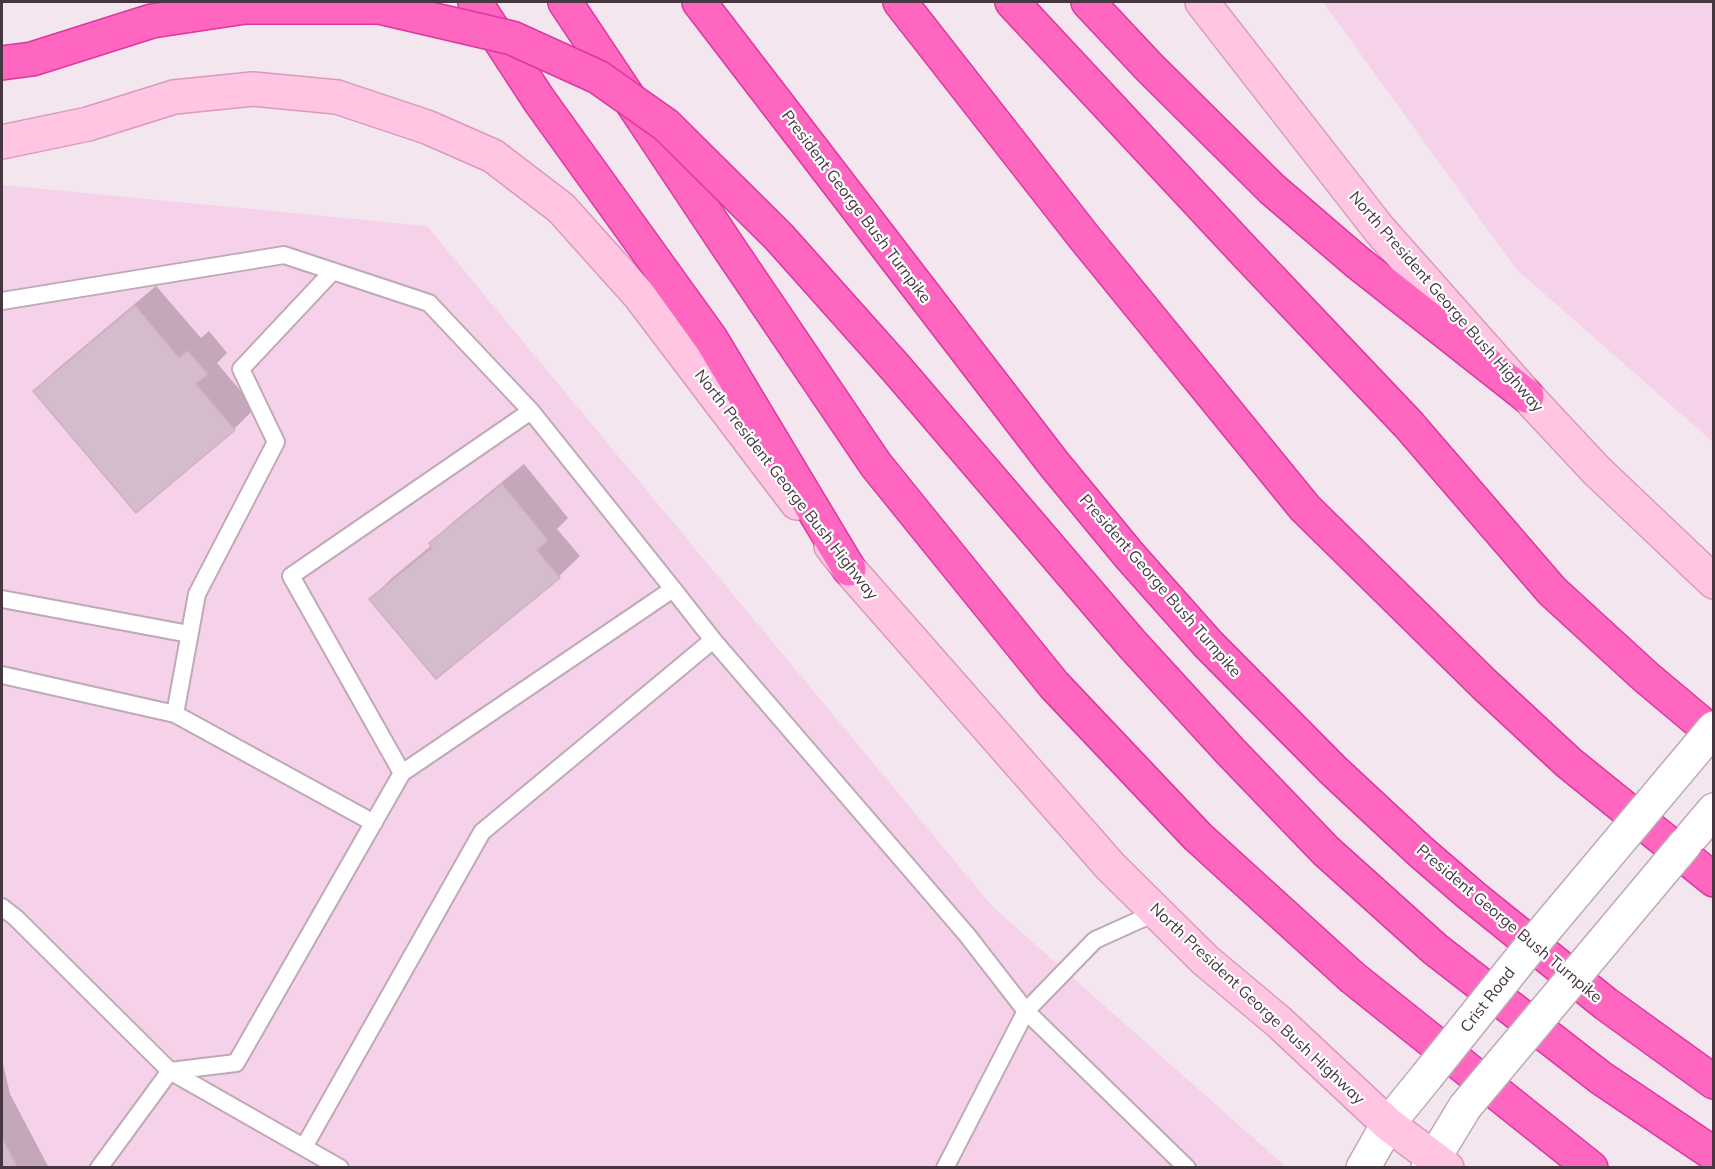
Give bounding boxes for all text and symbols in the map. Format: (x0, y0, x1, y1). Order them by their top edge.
street label: President George Bush Turnpike (777, 107, 935, 307)
street label: North President George Bush Highway (1345, 188, 1547, 416)
street label: North President George Bush Highway (690, 366, 882, 604)
street label: President George Bush Turnpike (1075, 491, 1245, 681)
street label: President George Bush Turnpike (1412, 841, 1606, 1007)
street label: North President George Bush Highway (1146, 899, 1368, 1109)
street label: Crist Road (1457, 964, 1519, 1036)

